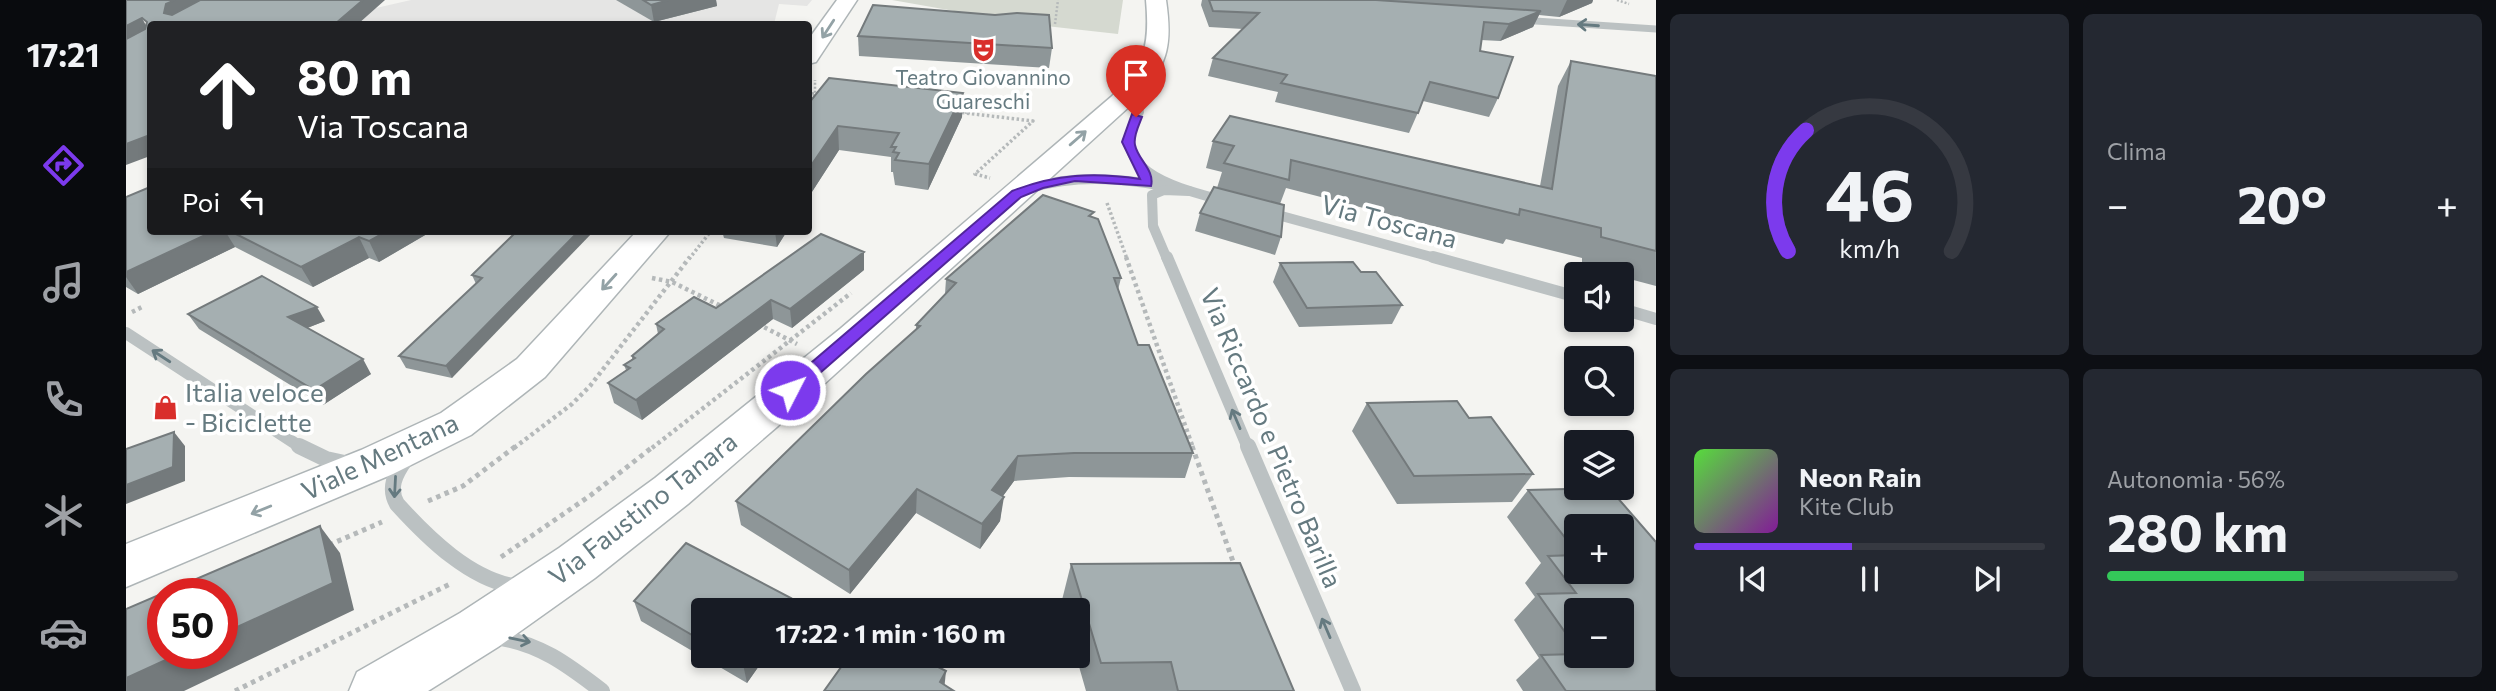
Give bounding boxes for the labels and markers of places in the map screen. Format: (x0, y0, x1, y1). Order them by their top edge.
theatre icon: Teatro Giovannino Guareschi (969, 35, 997, 63)
pin (1106, 45, 1166, 117)
place label: Teatro Giovannino Guareschi (895, 64, 1071, 113)
place label: Italia veloce - Biciclette (185, 376, 324, 437)
shop icon: Italia veloce - Biciclette (151, 394, 179, 422)

